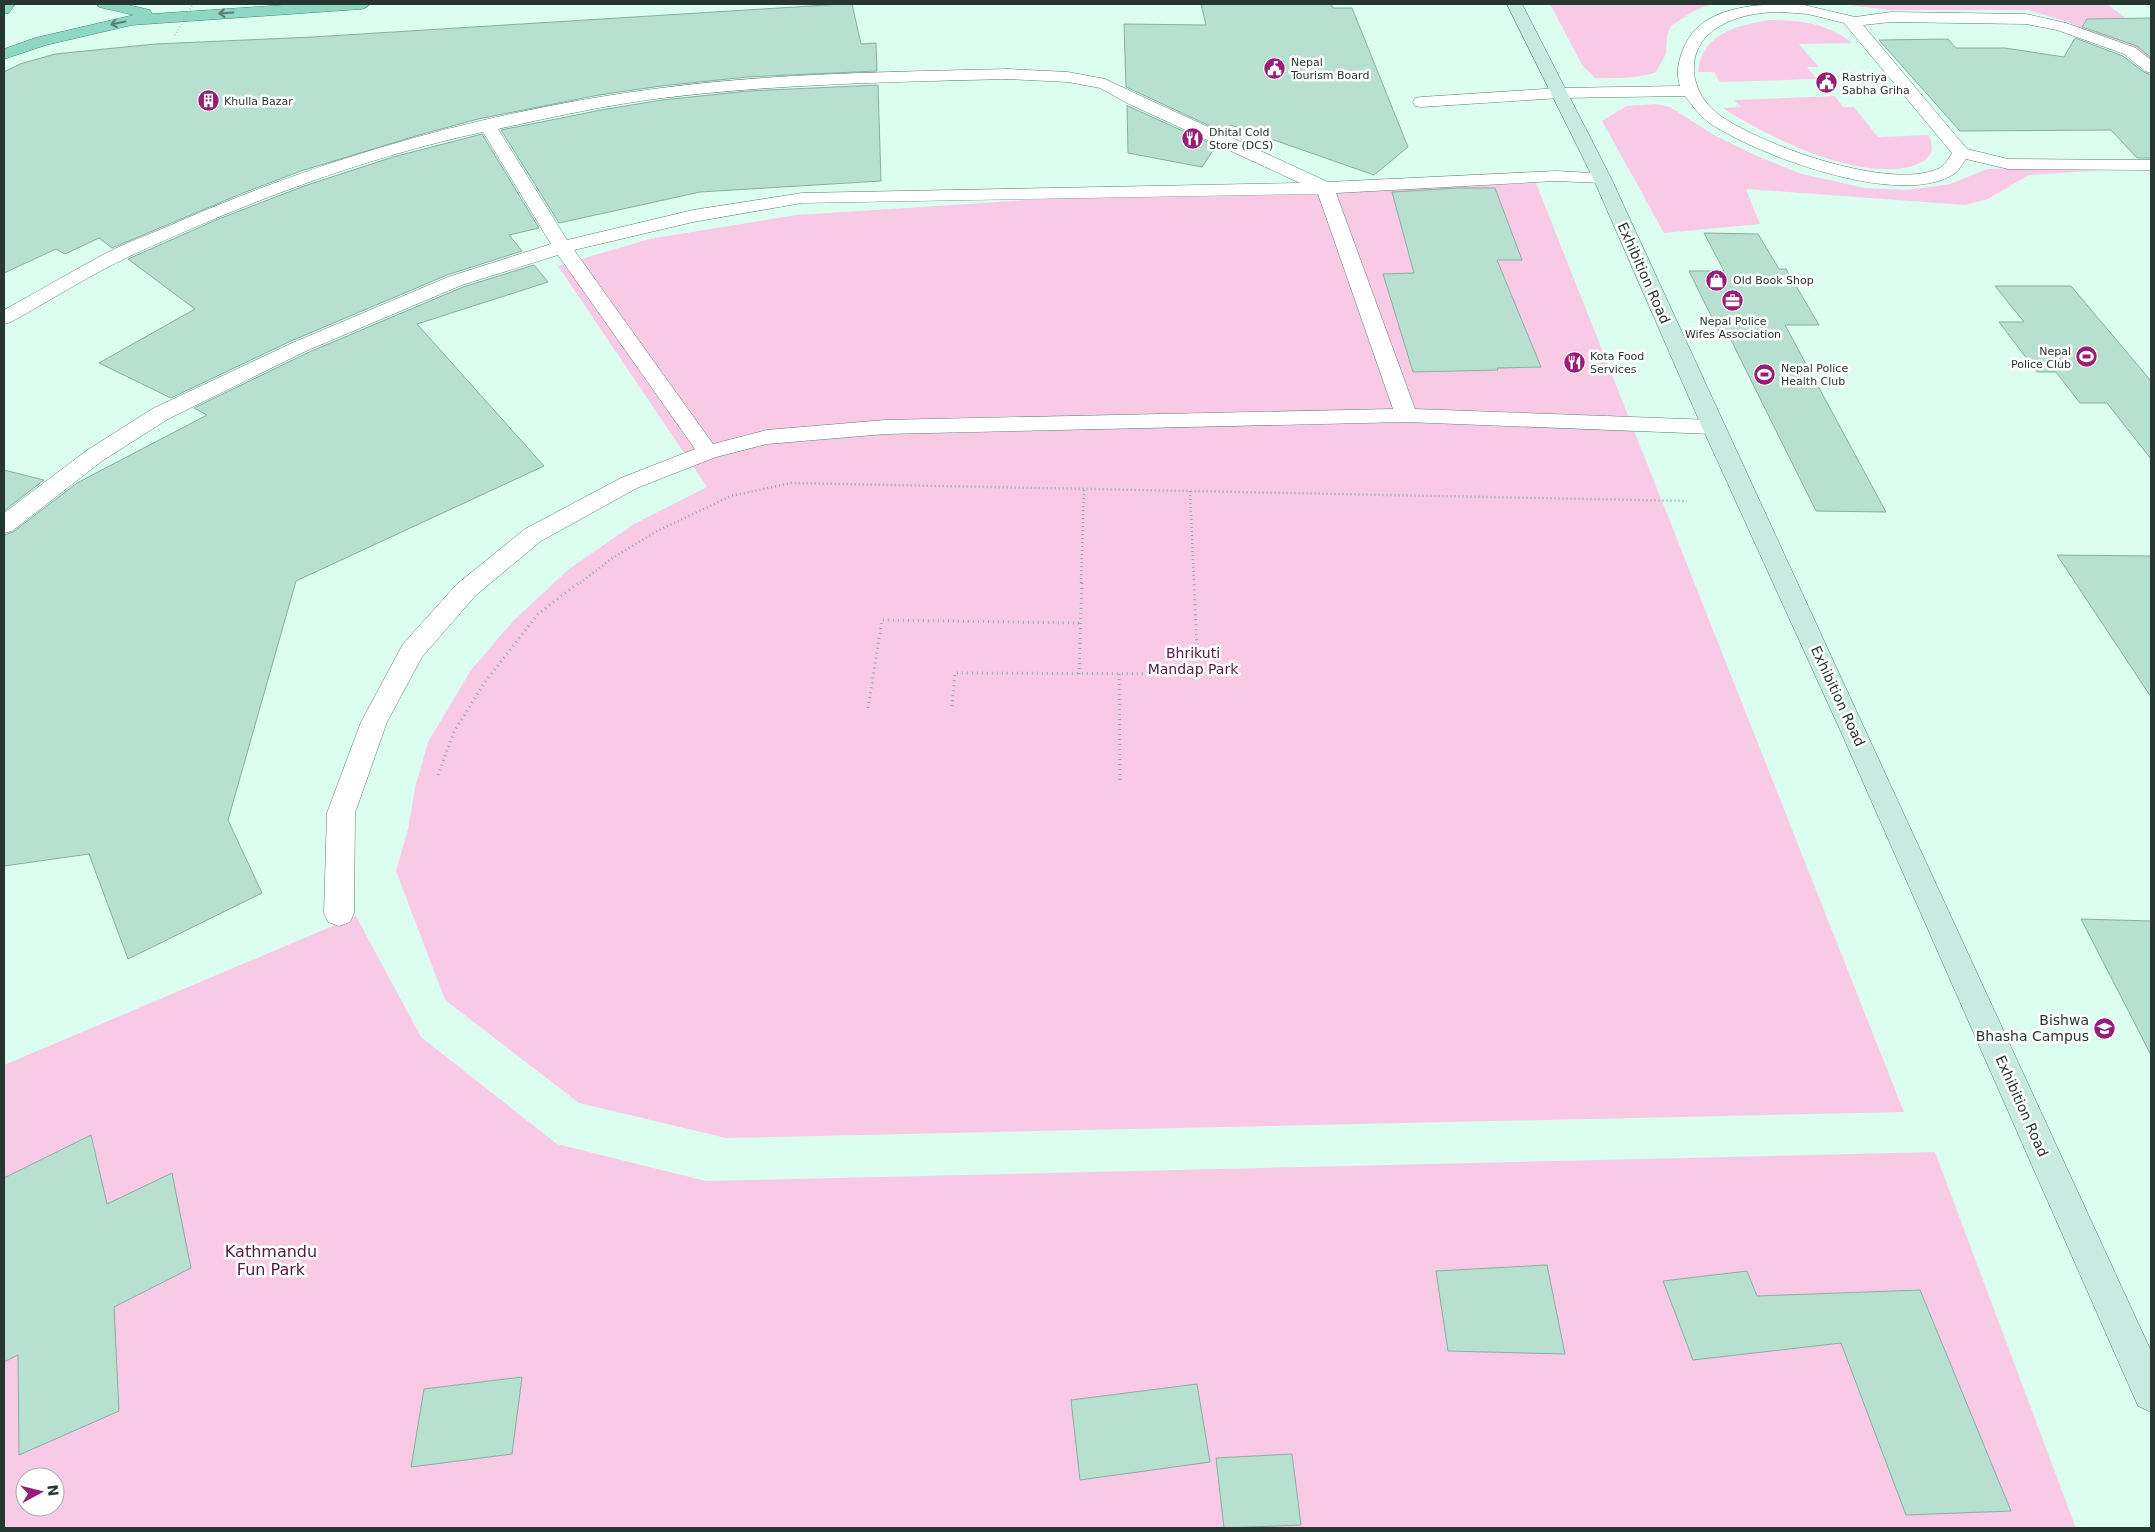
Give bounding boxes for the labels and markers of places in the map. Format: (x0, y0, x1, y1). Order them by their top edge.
public building icon: Nepal Tourism Board (1263, 56, 1287, 80)
place label: Nepal Tourism Board (1290, 56, 1369, 82)
public building icon: Rastriya Sabha Griha (1814, 71, 1838, 95)
place label: Rastriya Sabha Griha (1842, 71, 1910, 97)
building icon: Khulla Bazar (196, 89, 220, 113)
place label: Khulla Bazar (224, 95, 293, 108)
restaurant icon: Dhital Cold Store (DCS) (1181, 126, 1205, 150)
place label: Dhital Cold Store (DCS) (1209, 126, 1273, 152)
shop icon: Old Book Shop (1705, 268, 1729, 292)
place label: Old Book Shop (1733, 274, 1814, 287)
office icon: Nepal Police Wifes Association (1721, 288, 1745, 312)
place label: Nepal Police Wifes Association (1685, 315, 1781, 341)
place label: Nepal Police Club (2011, 345, 2071, 371)
sports icon: Nepal Police Club (2075, 345, 2099, 369)
restaurant icon: Kota Food Services (1562, 350, 1586, 374)
place label: Kota Food Services (1590, 350, 1644, 376)
sports icon: Nepal Police Health Club (1753, 362, 1777, 386)
place label: Nepal Police Health Club (1781, 362, 1848, 388)
place label: Bishwa Bhasha Campus (1976, 1012, 2089, 1044)
school or university icon: Bishwa Bhasha Campus (2093, 1016, 2117, 1040)

